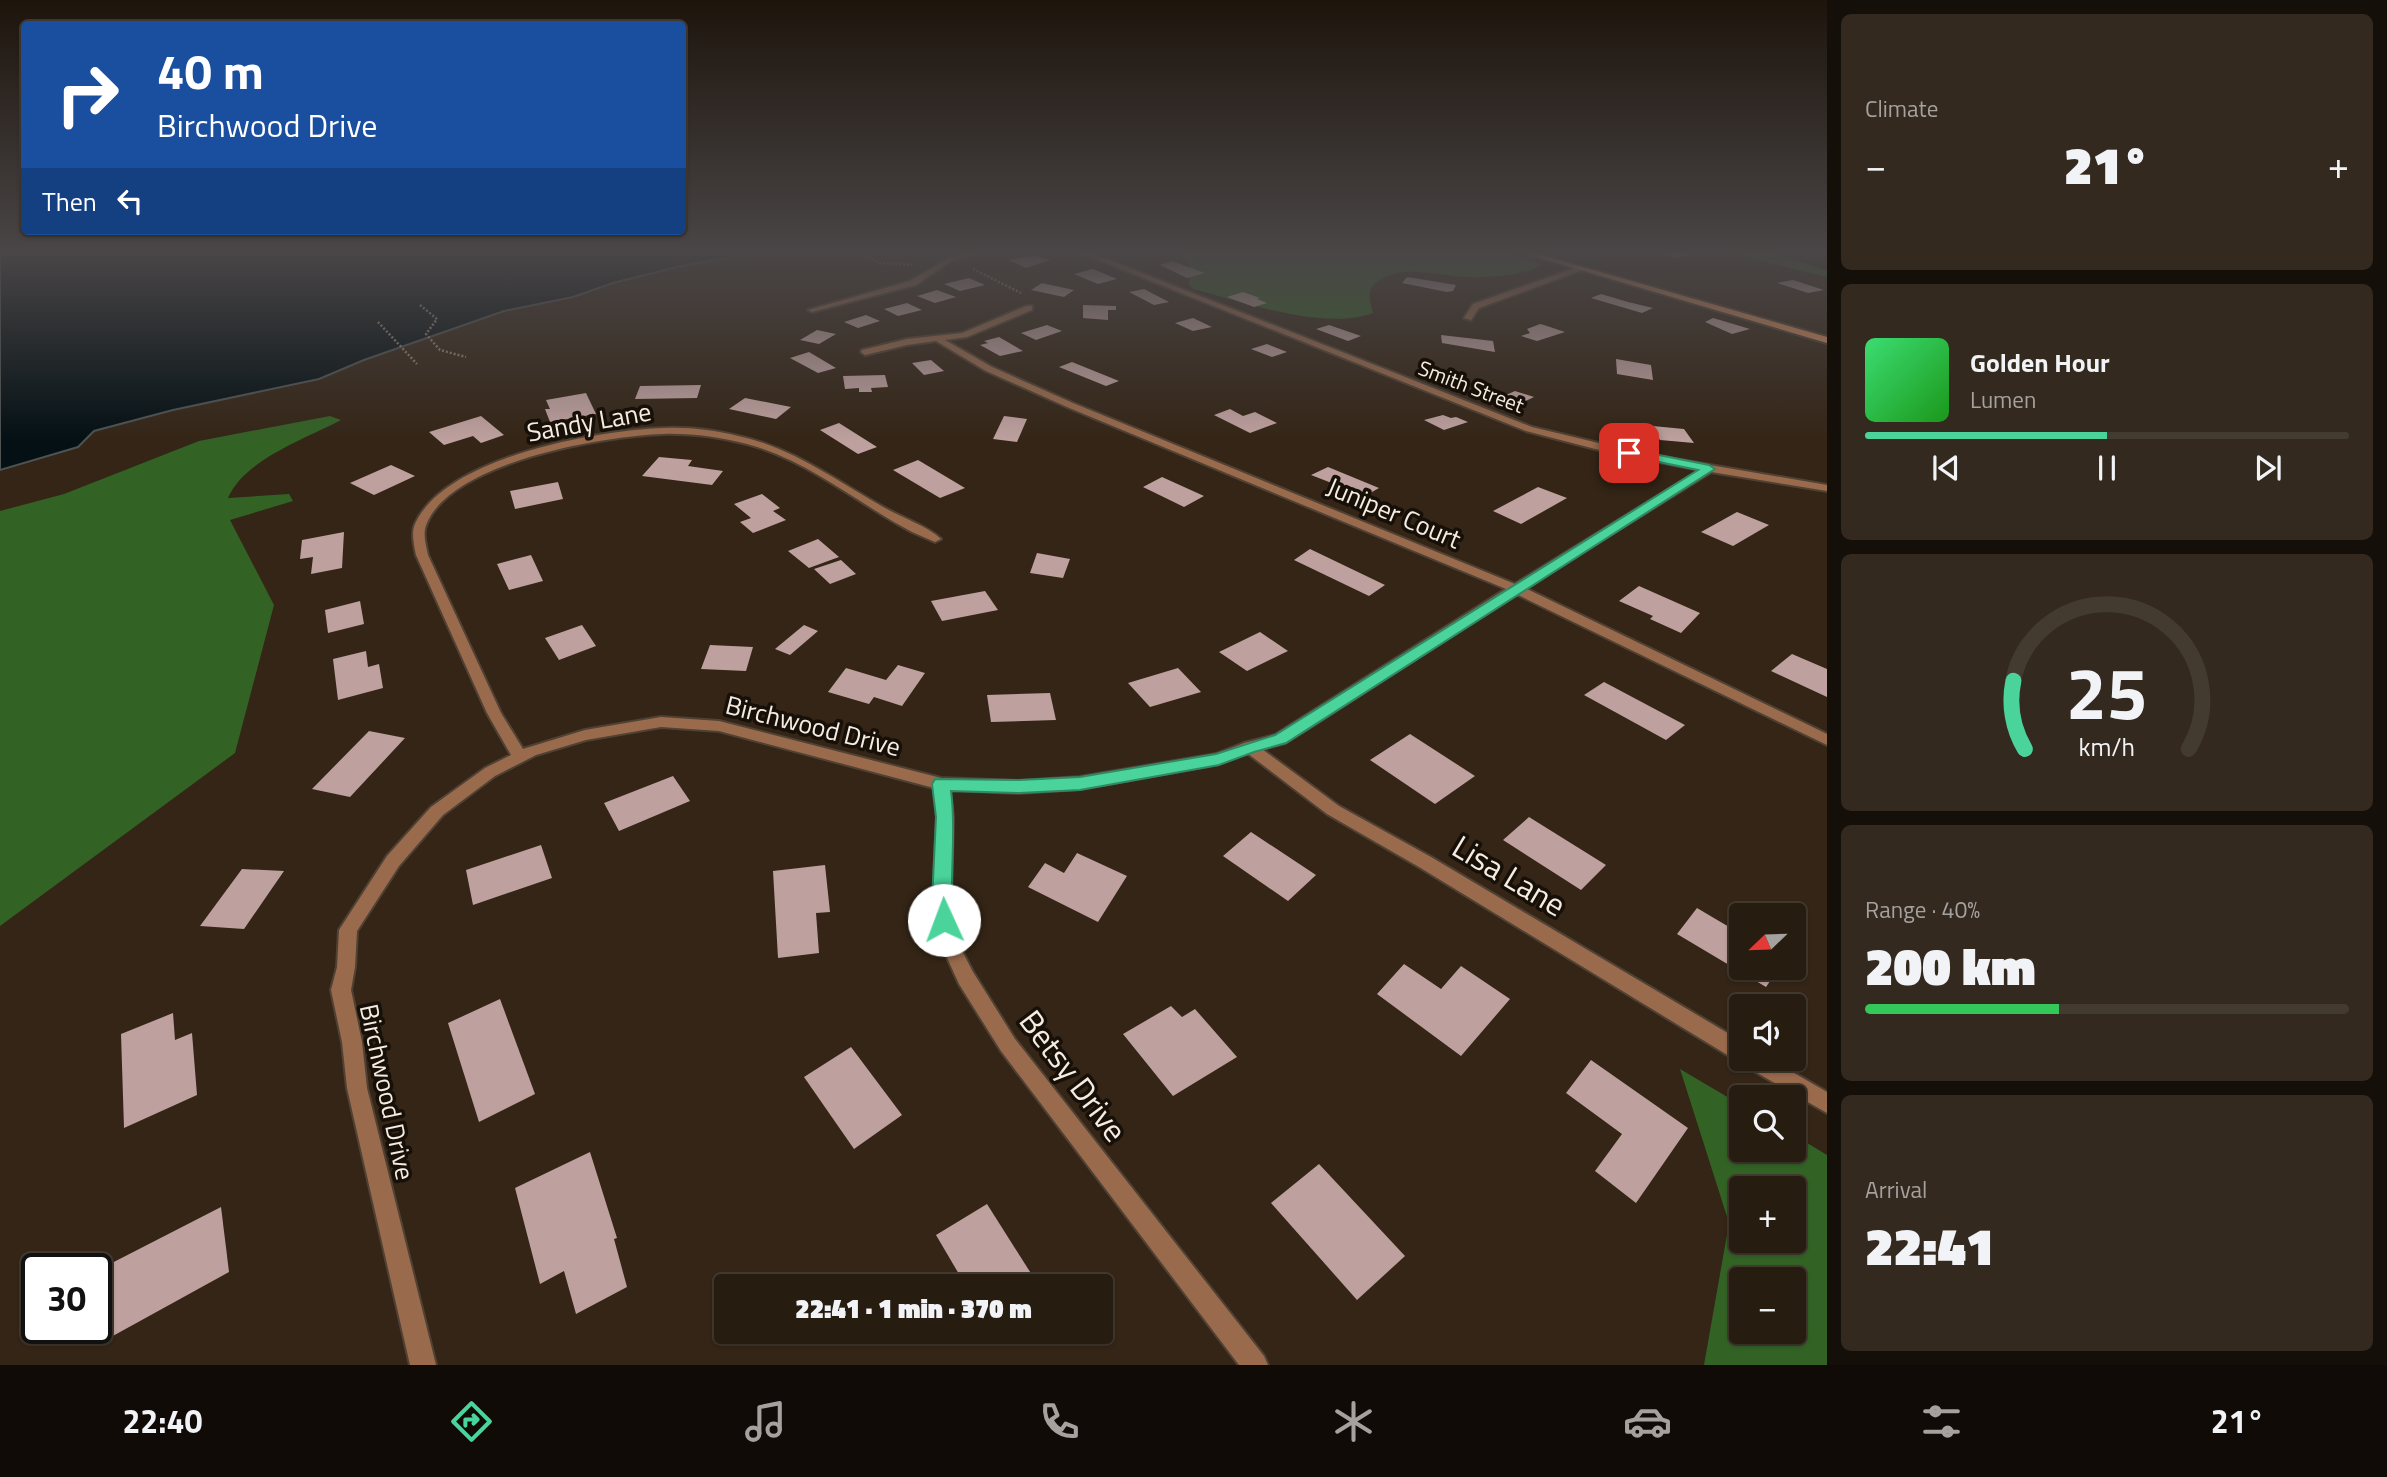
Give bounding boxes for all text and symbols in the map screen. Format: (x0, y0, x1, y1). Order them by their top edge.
text: 40 m (157, 33, 264, 108)
icon: right (42, 49, 133, 140)
text: Climate (1865, 91, 1938, 126)
text: Birchwood Drive (157, 101, 377, 149)
text: 21° (2064, 125, 2150, 204)
text: − (1865, 136, 1886, 194)
text: + (2328, 136, 2349, 194)
text: Then (42, 182, 97, 221)
icon: left (111, 182, 149, 220)
text: Golden Hour (1970, 343, 2110, 382)
street label: Smith Street (1414, 351, 1529, 421)
text: Lumen (1970, 382, 2036, 417)
street label: Sandy Lane (524, 391, 654, 452)
pin (1599, 423, 1659, 483)
icon: arrive (1610, 434, 1648, 472)
icon: previous (1927, 449, 1965, 487)
icon: pause (2088, 449, 2126, 487)
icon: next (2249, 449, 2287, 487)
street label: Juniper Court (1321, 467, 1467, 558)
text: 25 (2066, 637, 2148, 747)
street label: Birchwood Drive (722, 685, 905, 766)
text: km/h (2079, 727, 2135, 765)
street label: Lisa Lane (1444, 822, 1575, 928)
position arrow (907, 883, 981, 957)
text: Range · 40% (1865, 892, 1980, 927)
north arrow (1729, 903, 1806, 980)
map controls (1729, 903, 1806, 1344)
text: 200 km (1865, 926, 2036, 1005)
button: sound (1729, 994, 1806, 1071)
street label: Betsy Drive (1008, 999, 1139, 1151)
street label: Birchwood Drive (350, 1000, 425, 1184)
button: search (1729, 1085, 1806, 1162)
text: Arrival (1865, 1172, 1927, 1207)
button: + (1729, 1176, 1806, 1253)
text: 22:41 (1865, 1206, 1994, 1285)
speed limit sign: 30 (21, 1253, 112, 1344)
button: − (1729, 1267, 1806, 1344)
text: 22:41 · 1 min · 370 m (795, 1289, 1032, 1328)
text: 22:40 (122, 1397, 202, 1445)
icon: directions (447, 1397, 496, 1446)
icon: music (741, 1397, 790, 1446)
icon: phone (1035, 1397, 1084, 1446)
icon: climate (1329, 1397, 1378, 1446)
icon: car (1623, 1397, 1672, 1446)
icon: filters (1917, 1397, 1966, 1446)
text: 21° (2211, 1397, 2264, 1445)

